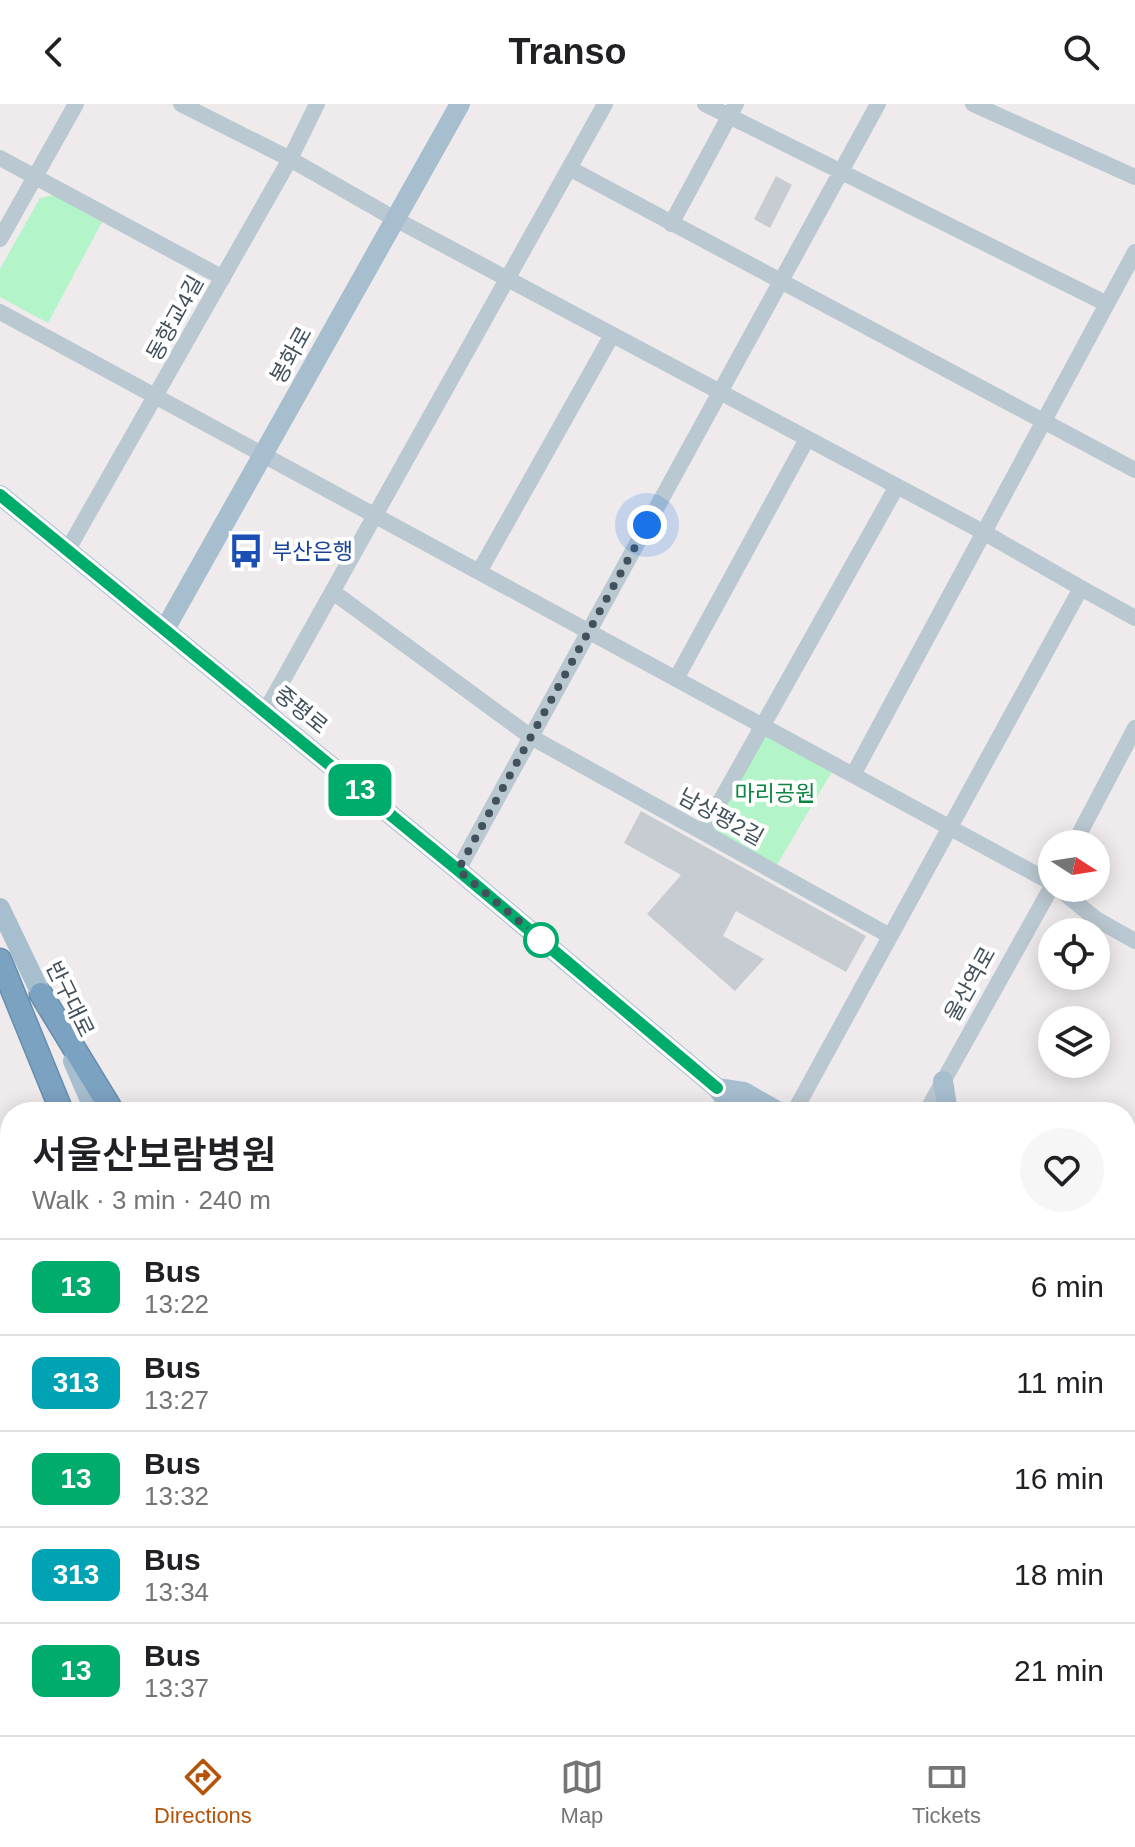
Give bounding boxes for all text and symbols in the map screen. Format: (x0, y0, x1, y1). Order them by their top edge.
icon: back (32, 30, 76, 74)
icon: search (1059, 30, 1103, 74)
text: Transo (508, 31, 627, 72)
street label: 동향교4길 (141, 271, 209, 365)
street label: 봉화로 (265, 322, 317, 388)
your location (627, 505, 667, 545)
bus stop icon: 부산은행 (227, 532, 265, 570)
place label: 부산은행 (272, 539, 353, 564)
street label: 중평로 (270, 681, 332, 739)
line badge: 13 (324, 764, 396, 816)
text: 13 (344, 774, 376, 805)
park label: 마리공원 (735, 781, 815, 806)
street label: 남상평2길 (674, 783, 768, 851)
north arrow (1038, 830, 1110, 902)
map controls (1038, 830, 1110, 1078)
button: locate (1038, 918, 1110, 990)
unlabelled marker (524, 923, 558, 957)
street label: 울산역로 (939, 943, 1001, 1025)
street label: 반구대로 (41, 957, 99, 1041)
button: layers (1038, 1006, 1110, 1078)
button: heart (1020, 1128, 1104, 1212)
text: 서울산보람병원 (32, 1134, 277, 1176)
text: Walk · 3 min · 240 m (32, 1185, 271, 1215)
text: Bus (144, 1255, 201, 1288)
text: 6 min (1031, 1270, 1104, 1303)
text: 13 (60, 1271, 92, 1302)
text: 13:22 (144, 1289, 209, 1319)
text: Bus (144, 1351, 201, 1384)
text: 11 min (1016, 1366, 1104, 1399)
text: 313 (53, 1367, 99, 1398)
text: 13:27 (144, 1385, 209, 1415)
text: Bus (144, 1447, 201, 1480)
text: 16 min (1014, 1462, 1104, 1495)
text: 13 (60, 1463, 92, 1494)
text: 13:32 (144, 1481, 209, 1511)
text: Bus (144, 1543, 201, 1576)
text: 18 min (1014, 1558, 1104, 1591)
text: 313 (53, 1559, 99, 1590)
text: 13:34 (144, 1577, 209, 1607)
text: Bus (144, 1639, 201, 1672)
text: 21 min (1014, 1654, 1104, 1687)
text: 13 (60, 1655, 92, 1686)
text: 13:37 (144, 1673, 209, 1703)
tab: Directions (154, 1755, 252, 1829)
tab: Map (560, 1755, 604, 1829)
tab: Tickets (912, 1755, 981, 1829)

